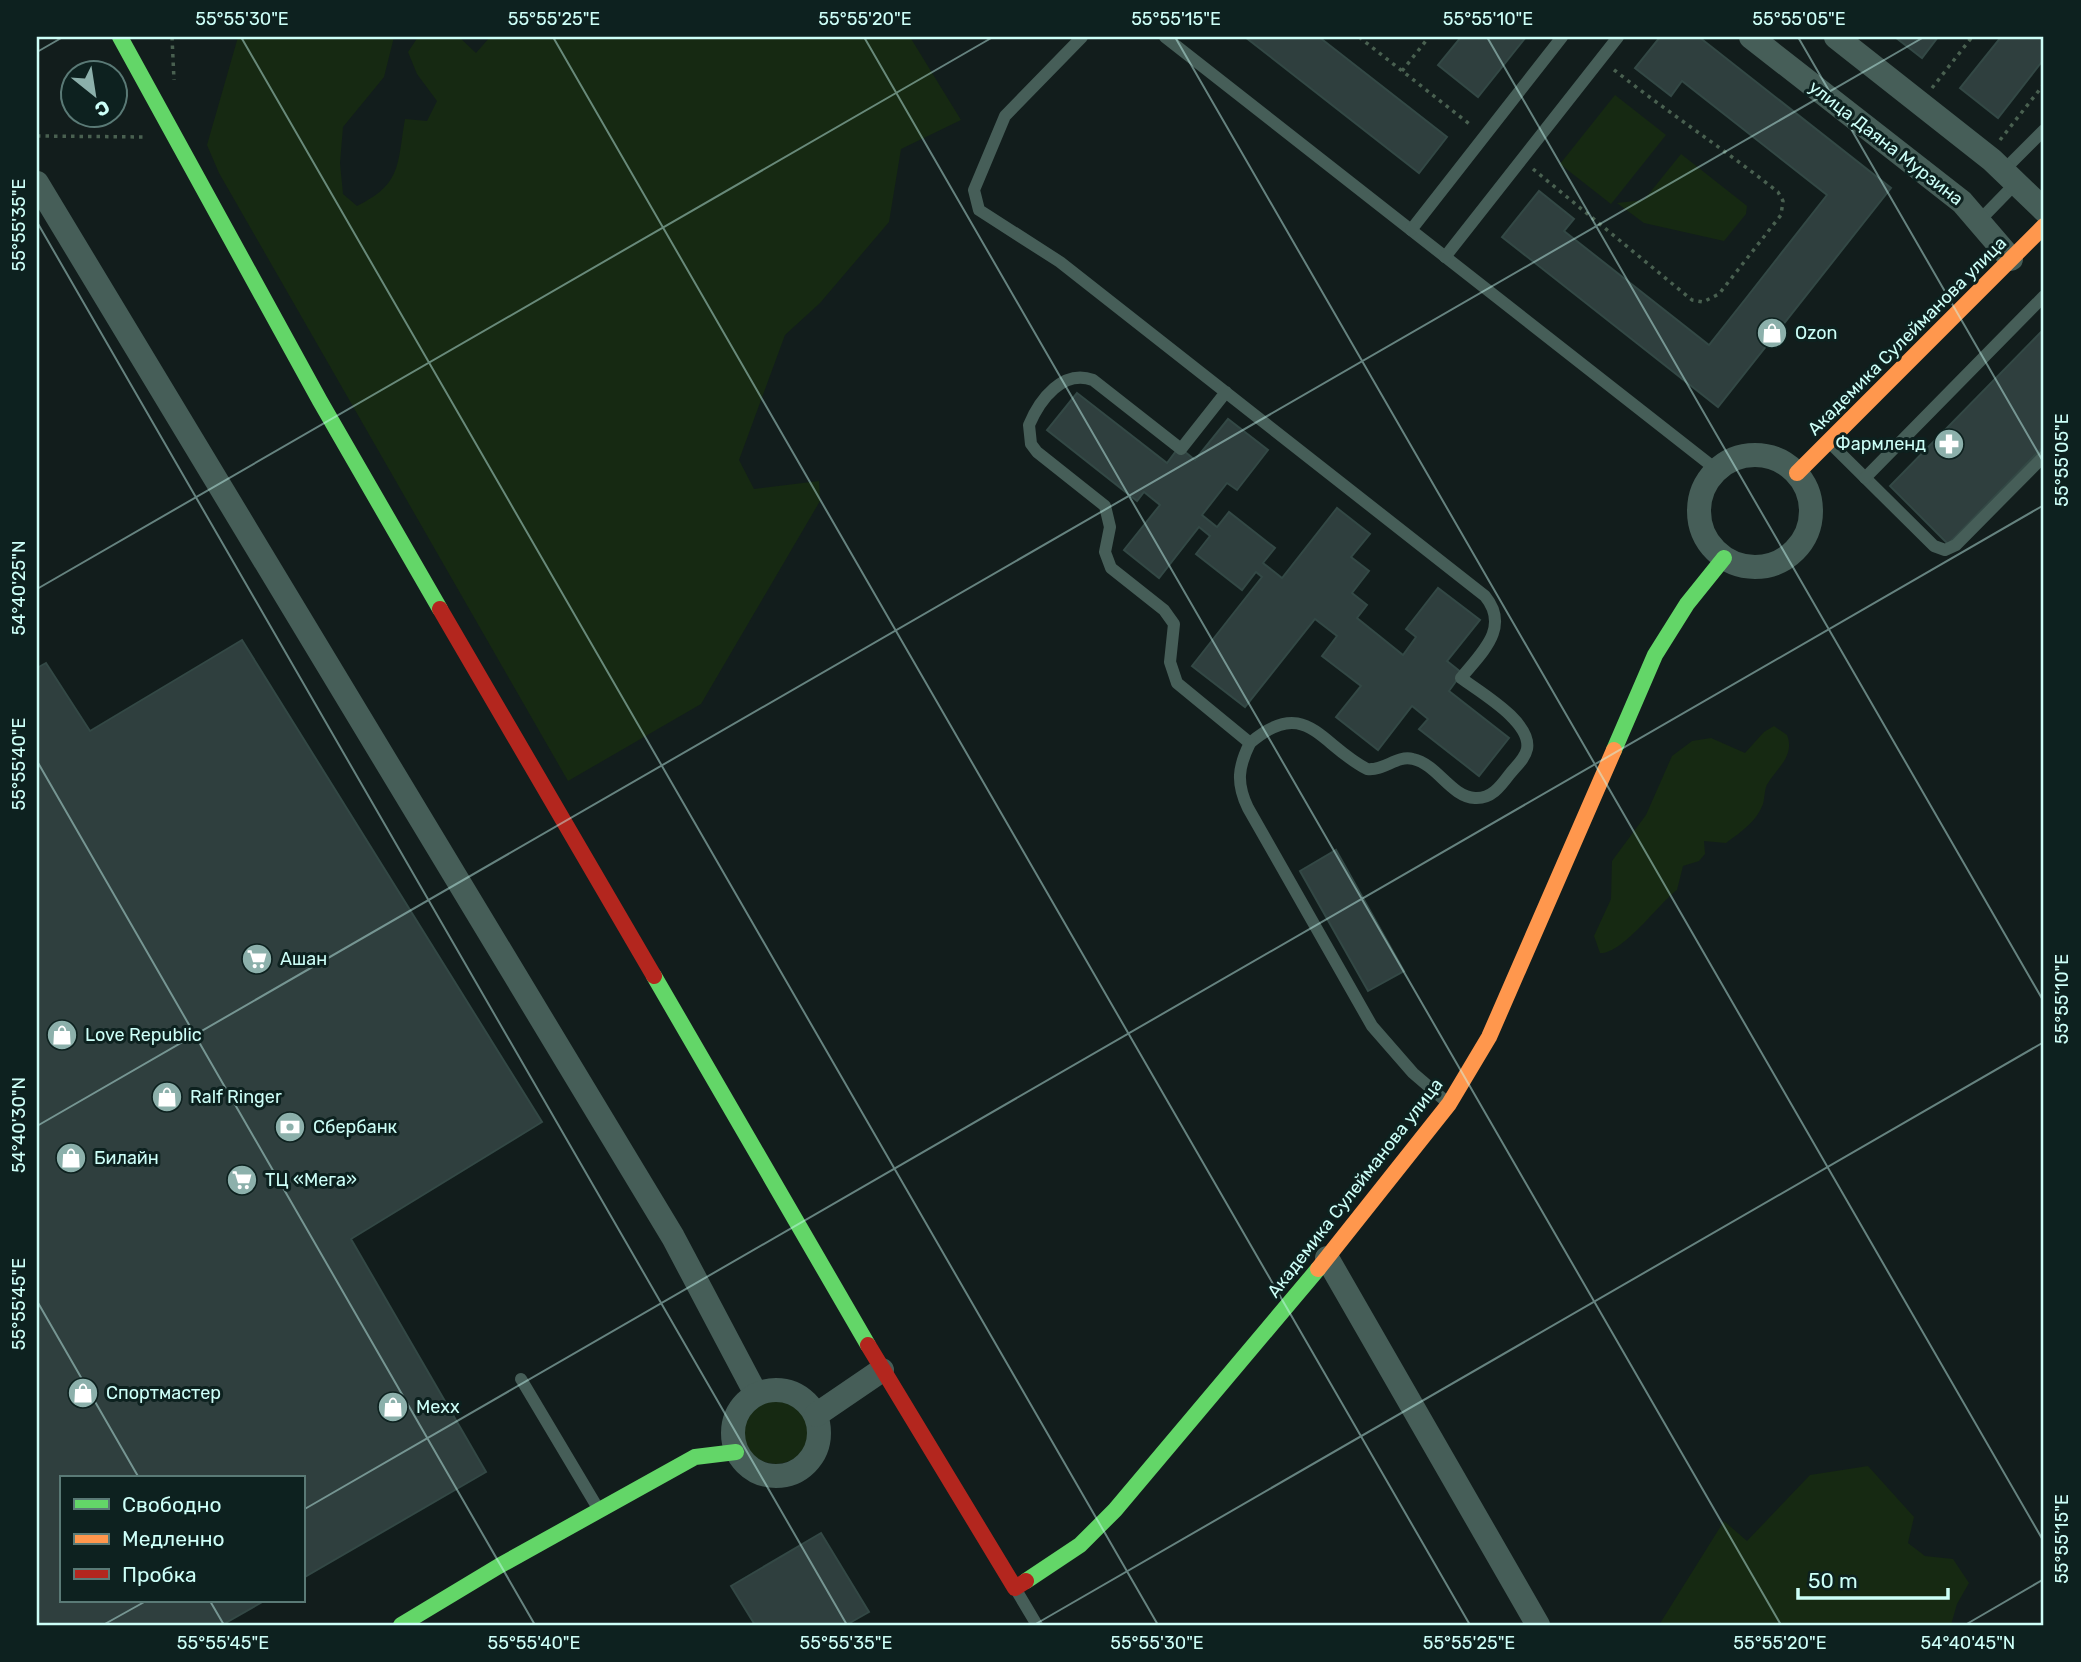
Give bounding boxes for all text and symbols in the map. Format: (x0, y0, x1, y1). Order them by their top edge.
text: 55°55'30"E (195, 8, 289, 30)
text: 55°55'25"E (508, 8, 600, 30)
text: 55°55'20"E (818, 8, 912, 30)
text: 55°55'15"E (1131, 8, 1221, 30)
text: 55°55'10"E (1443, 8, 1533, 30)
text: 55°55'05"E (1752, 8, 1846, 30)
north arrow (60, 60, 130, 130)
street label: улица Даяна Мурзина (1804, 76, 1968, 210)
text: С (91, 95, 114, 122)
text: 55°55'35"E (8, 179, 30, 271)
street label: Академика Сулейманова улица (1803, 232, 2011, 440)
shop icon: Ozon (1755, 316, 1789, 350)
place label: Ozon (1795, 322, 1837, 344)
text: 55°55'05"E (2051, 413, 2073, 507)
pharmacy icon: Фармленд (1932, 427, 1966, 461)
place label: Фармленд (1835, 433, 1926, 455)
text: 54°40'25"N (8, 540, 30, 636)
text: 55°55'40"E (8, 718, 30, 811)
supermarket icon: Ашан (240, 942, 274, 976)
place label: Ашан (280, 948, 327, 970)
text: 55°55'10"E (2051, 954, 2073, 1044)
shop icon: Love Republic (45, 1018, 79, 1052)
place label: Love Republic (85, 1024, 202, 1046)
street label: Академика Сулейманова улица (1263, 1074, 1447, 1302)
text: 54°40'30"N (8, 1077, 30, 1173)
shop icon: Ralf Ringer (150, 1080, 184, 1114)
place label: Ralf Ringer (190, 1086, 282, 1108)
bank icon: Сбербанк (273, 1110, 307, 1144)
place label: Сбербанк (313, 1116, 398, 1138)
shop icon: Билайн (54, 1141, 88, 1175)
place label: Билайн (94, 1147, 159, 1169)
supermarket icon: ТЦ «Мега» (225, 1163, 259, 1197)
place label: ТЦ «Мега» (265, 1169, 357, 1191)
text: 55°55'45"E (8, 1258, 30, 1350)
shop icon: Спортмастер (66, 1376, 100, 1410)
place label: Спортмастер (106, 1382, 221, 1404)
shop icon: Mexx (376, 1390, 410, 1424)
place label: Mexx (416, 1396, 460, 1418)
legend (60, 1476, 304, 1602)
text: Свободно (122, 1492, 222, 1517)
text: 55°55'15"E (2051, 1494, 2073, 1584)
text: Медленно (122, 1526, 225, 1551)
scale bar (1798, 1557, 1948, 1601)
text: Пробка (122, 1562, 197, 1587)
text: 50 m (1808, 1568, 1858, 1593)
text: 55°55'45"E (177, 1632, 269, 1654)
text: 55°55'40"E (488, 1632, 581, 1654)
text: 55°55'35"E (800, 1632, 892, 1654)
text: 55°55'30"E (1110, 1632, 1204, 1654)
text: 55°55'25"E (1423, 1632, 1515, 1654)
text: 55°55'20"E (1733, 1632, 1827, 1654)
text: 54°40'45"N (1921, 1632, 2015, 1654)

